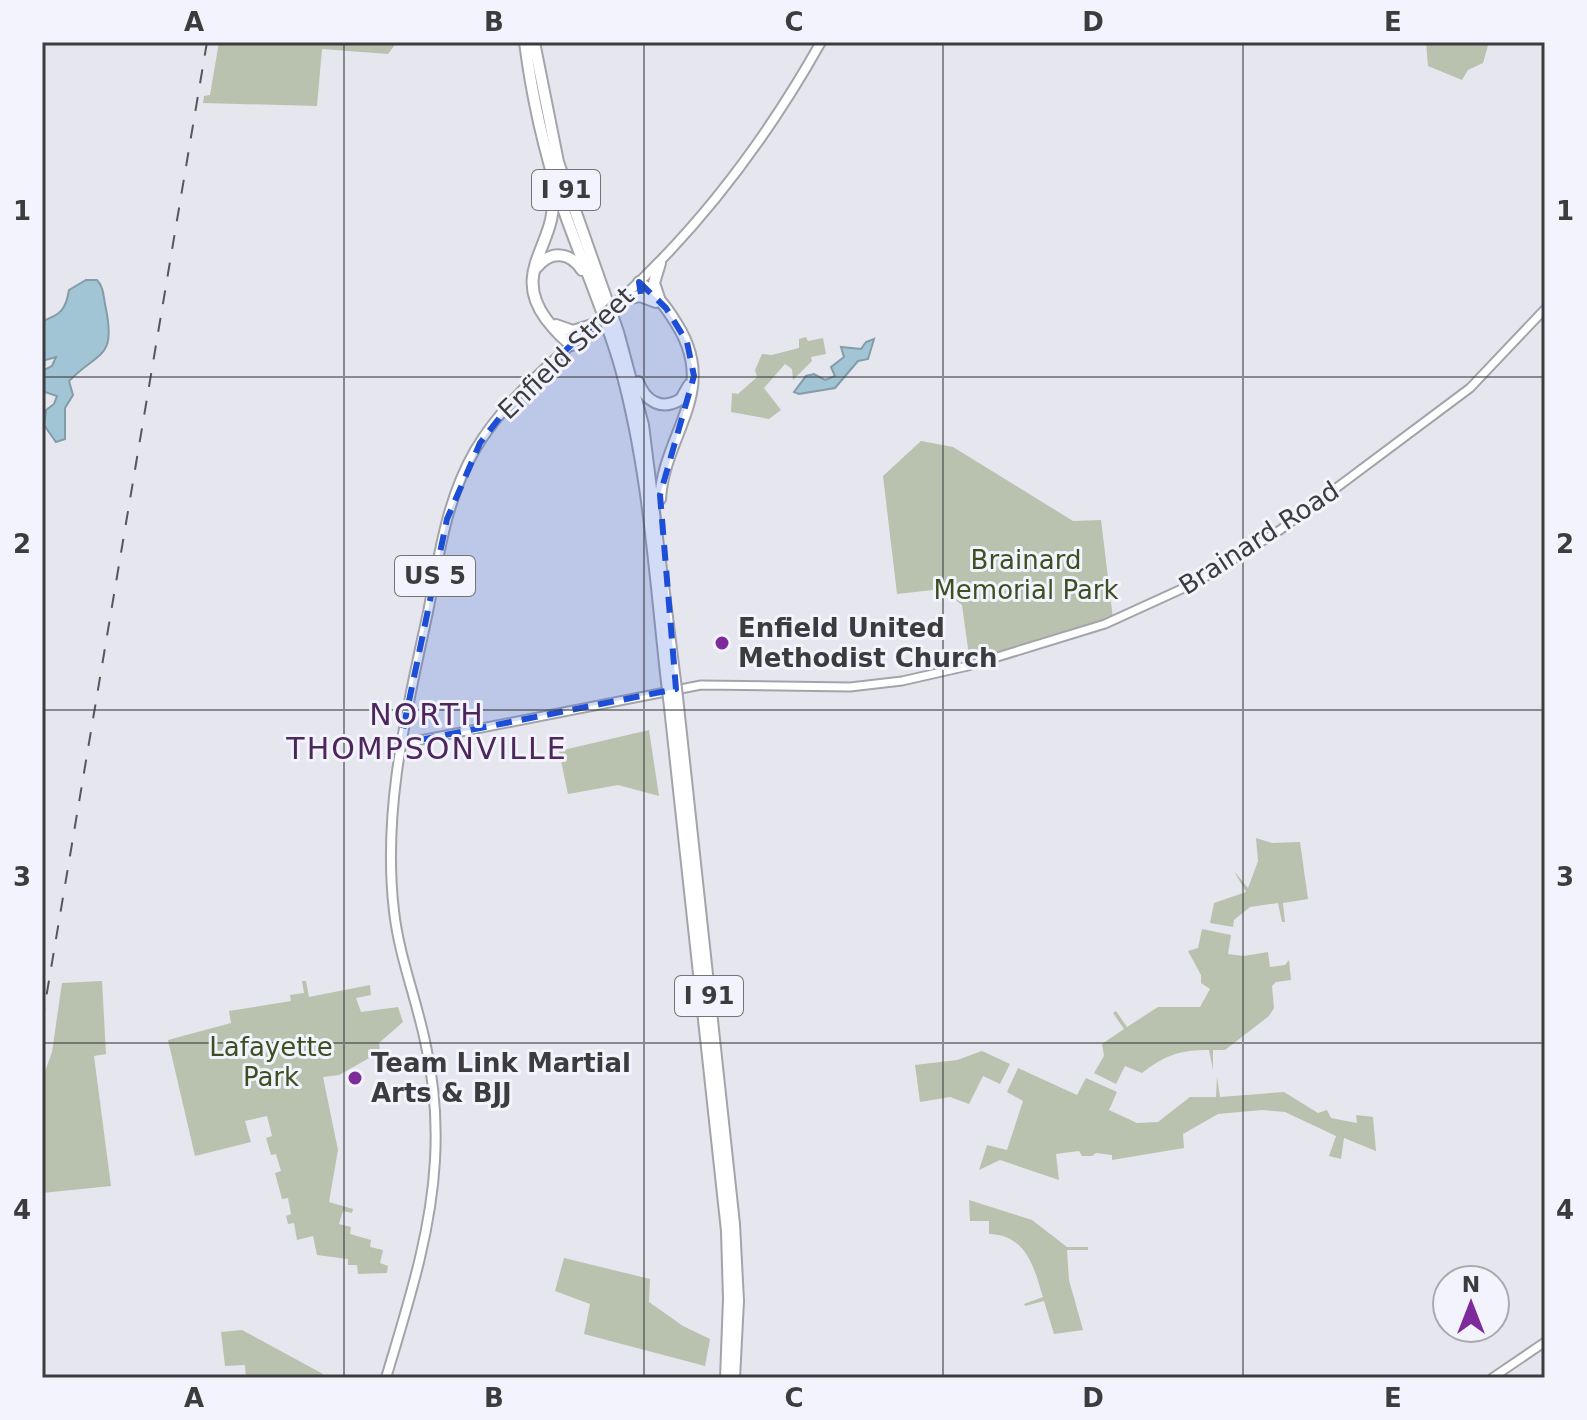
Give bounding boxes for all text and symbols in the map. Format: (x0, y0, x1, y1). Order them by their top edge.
text: A (184, 7, 204, 37)
text: B (484, 7, 504, 37)
text: C (784, 7, 804, 37)
text: D (1082, 7, 1104, 37)
text: E (1384, 7, 1402, 37)
road number: I 91 (532, 170, 600, 210)
text: 1 (13, 196, 31, 226)
text: 1 (1556, 196, 1574, 226)
street label: Enfield Street (492, 281, 640, 425)
street label: Brainard Road (1174, 475, 1344, 601)
text: 2 (13, 529, 31, 559)
text: 2 (1556, 529, 1574, 559)
park label: Brainard Memorial Park (933, 545, 1119, 605)
road number: US 5 (395, 556, 475, 596)
place label: Enfield United Methodist Church (738, 613, 998, 673)
marker: Enfield United Methodist Church (713, 634, 731, 652)
district label: NORTH THOMPSONVILLE (285, 697, 568, 766)
text: 3 (13, 862, 31, 892)
text: 3 (1556, 862, 1574, 892)
road number: I 91 (675, 976, 743, 1016)
park label: Lafayette Park (209, 1032, 333, 1092)
place label: Team Link Martial Arts & BJJ (371, 1048, 631, 1108)
marker: Team Link Martial Arts & BJJ (346, 1069, 364, 1087)
text: 4 (13, 1195, 31, 1225)
text: 4 (1556, 1195, 1574, 1225)
north arrow (1431, 1264, 1511, 1344)
text: N (1462, 1272, 1480, 1297)
text: A (184, 1383, 204, 1413)
text: B (484, 1383, 504, 1413)
text: C (784, 1383, 804, 1413)
text: D (1082, 1383, 1104, 1413)
text: E (1384, 1383, 1402, 1413)

